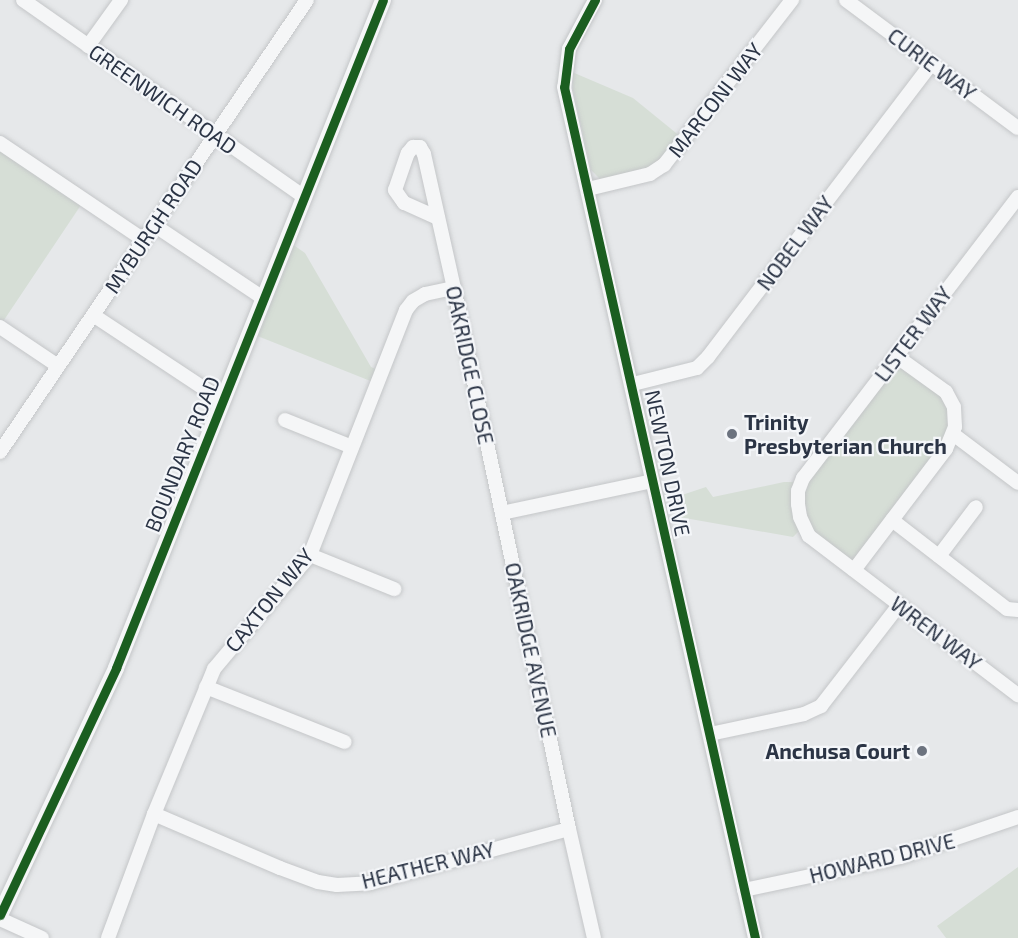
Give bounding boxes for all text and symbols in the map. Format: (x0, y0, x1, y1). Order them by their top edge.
street label: CURIE WAY (883, 23, 981, 105)
street label: MARCONI WAY (662, 38, 768, 162)
street label: GREENWICH ROAD (84, 39, 242, 159)
street label: MYBURGH ROAD (99, 154, 207, 298)
street label: NOBEL WAY (751, 191, 839, 295)
street label: LISTER WAY (869, 281, 957, 387)
street label: OAKRIDGE CLOSE (441, 283, 499, 447)
street label: BOUNDARY ROAD (139, 372, 225, 536)
street label: NEWTON DRIVE (640, 388, 696, 538)
place label: Trinity Presbyterian Church (744, 409, 947, 459)
marker: Trinity Presbyterian Church (725, 427, 739, 441)
street label: CAXTON WAY (219, 543, 319, 657)
street label: OAKRIDGE AVENUE (500, 560, 562, 740)
street label: WREN WAY (886, 591, 986, 675)
place label: Anchusa Court (765, 738, 910, 764)
marker: Anchusa Court (915, 744, 929, 758)
street label: HOWARD DRIVE (807, 828, 957, 888)
street label: HEATHER WAY (359, 836, 497, 894)

